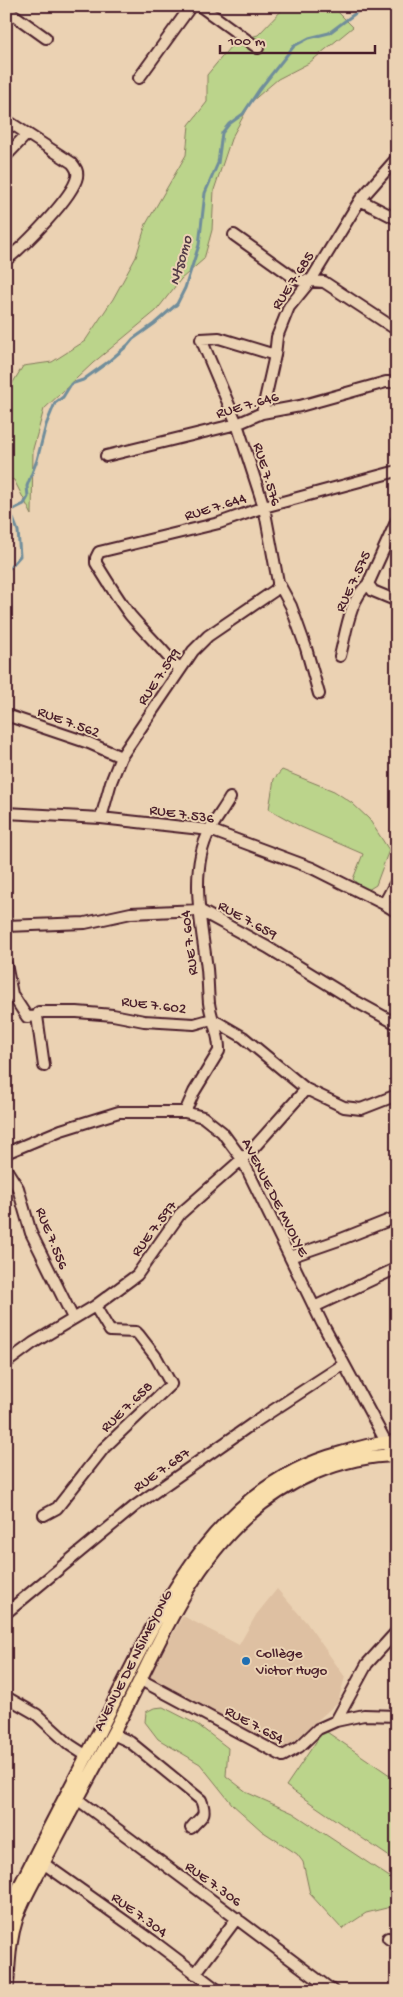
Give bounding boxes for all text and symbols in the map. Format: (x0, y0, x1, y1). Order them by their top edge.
scale bar (220, 22, 376, 54)
text: 100 m (227, 33, 266, 51)
water label: Ntsomo (166, 233, 199, 288)
street label: RUE 7.685 (268, 249, 319, 314)
street label: RUE 7.646 (214, 388, 281, 423)
street label: RUE 7.576 (248, 441, 284, 509)
street label: RUE 7.644 (182, 490, 249, 526)
street label: RUE 7.575 (332, 548, 376, 615)
street label: RUE 7.599 (134, 645, 186, 709)
street label: RUE 7.562 (35, 703, 102, 742)
street label: RUE 7.536 (148, 802, 216, 828)
street label: RUE 7.659 (214, 897, 280, 945)
street label: RUE 7.604 (177, 909, 203, 976)
street label: RUE 7.602 (120, 993, 187, 1019)
street label: AVENUE DE MVOLYE (237, 1136, 312, 1261)
street label: RUE 7.597 (128, 1197, 182, 1261)
street label: RUE 7.556 (31, 1205, 72, 1273)
street label: RUE 7.658 (98, 1378, 157, 1437)
street label: RUE 7.687 (130, 1444, 195, 1497)
street label: AVENUE DE NSIMEYONG (90, 1587, 177, 1734)
place label: Collège Victor Hugo (255, 1645, 328, 1680)
marker: Collège Victor Hugo (240, 1655, 252, 1667)
street label: RUE 7.654 (221, 1703, 287, 1749)
street label: RUE 7.306 (181, 1858, 245, 1911)
street label: RUE 7.304 (107, 1889, 171, 1942)

